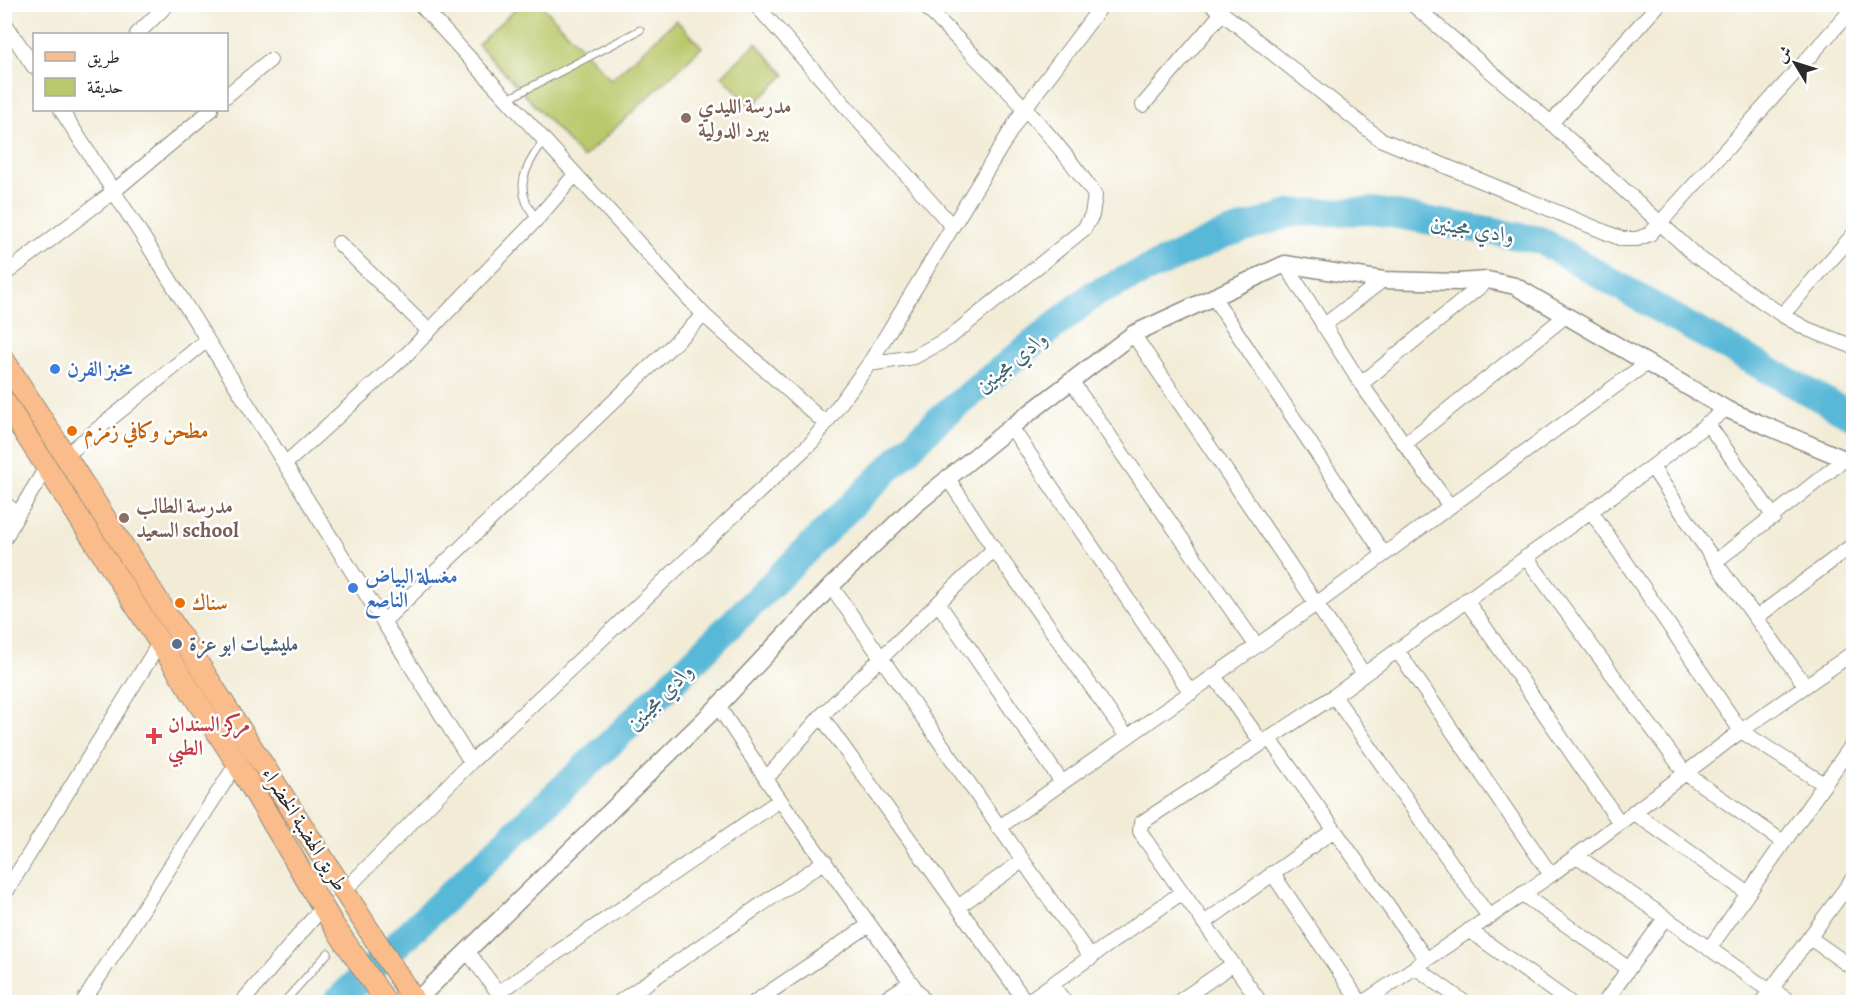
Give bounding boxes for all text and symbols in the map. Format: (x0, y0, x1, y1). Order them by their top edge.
legend (33, 33, 228, 111)
north arrow (1765, 33, 1825, 93)
text: ش (1770, 41, 1798, 67)
text: طريق (87, 45, 120, 69)
text: حديقة (87, 75, 123, 99)
place label: مدرسة الليدي بيرد الدولية (698, 92, 791, 144)
marker: مدرسة الليدي بيرد الدولية (679, 111, 693, 125)
water label: وادي مجينين (1428, 207, 1517, 253)
water label: وادي مجينين (969, 323, 1055, 402)
place label: مخبز الفرن (67, 355, 133, 383)
marker: مخبز الفرن (48, 362, 62, 376)
place label: مطحن وكافي زمزم (84, 417, 208, 450)
marker: مطحن وكافي زمزم (65, 424, 79, 438)
place label: مدرسة الطالب السعيد school (136, 492, 239, 544)
marker: مدرسة الطالب السعيد school (117, 511, 131, 525)
place label: مغسلة البياض الناصع (365, 562, 458, 619)
marker: مغسلة البياض الناصع (346, 581, 360, 595)
place label: سناك (192, 589, 228, 617)
marker: سناك (173, 596, 187, 610)
place label: مليشيات ابو عزة (189, 630, 299, 659)
marker: مليشيات ابو عزة (170, 637, 184, 651)
water label: وادي مجينين (619, 656, 702, 739)
place label: مركز السندان الطبي (168, 710, 250, 768)
marker: مركز السندان الطبي (145, 727, 163, 745)
street label: طريق الهضبة الخضراء (256, 761, 354, 897)

